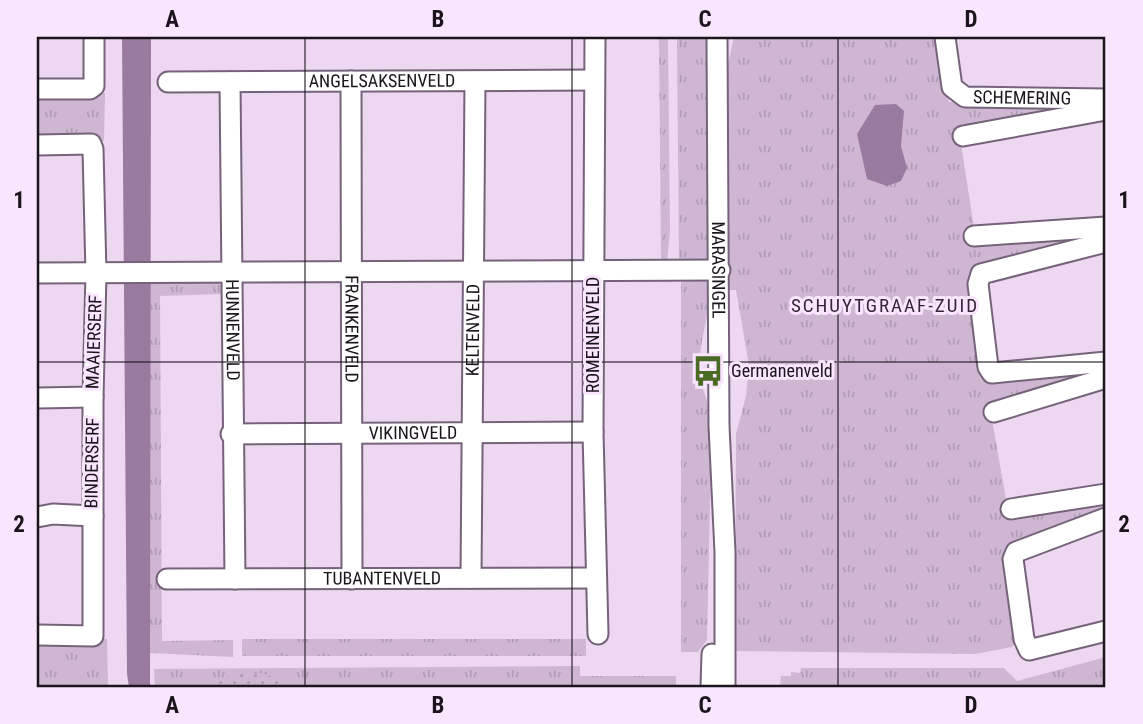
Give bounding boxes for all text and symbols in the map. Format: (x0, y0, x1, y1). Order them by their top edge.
text: A (165, 6, 179, 33)
text: B (432, 6, 444, 33)
text: C (698, 6, 712, 33)
text: D (965, 6, 978, 33)
street label: ANGELSAKSENVELD (309, 70, 455, 91)
street label: SCHEMERING (973, 86, 1071, 109)
text: 1 (13, 187, 25, 214)
text: 1 (1118, 187, 1130, 214)
street label: MARASINGEL (708, 221, 729, 319)
street label: FRANKENVELD (341, 275, 363, 383)
street label: ROMEINENVELD (582, 277, 603, 393)
street label: HUNNENVELD (222, 279, 244, 381)
street label: KELTENVELD (462, 284, 483, 376)
street label: MAAIERSERF (81, 294, 106, 389)
district label: SCHUYTGRAAF-ZUID (791, 294, 979, 317)
bus stop icon: Germanenveld (691, 354, 725, 388)
place label: Germanenveld (731, 360, 833, 381)
street label: BINDERSERF (80, 417, 103, 509)
street label: VIKINGVELD (369, 422, 457, 443)
text: 2 (13, 511, 25, 538)
text: 2 (1118, 511, 1130, 538)
street label: TUBANTENVELD (323, 567, 441, 589)
text: A (165, 692, 179, 719)
text: B (432, 692, 444, 719)
text: C (698, 692, 712, 719)
text: D (965, 692, 978, 719)

